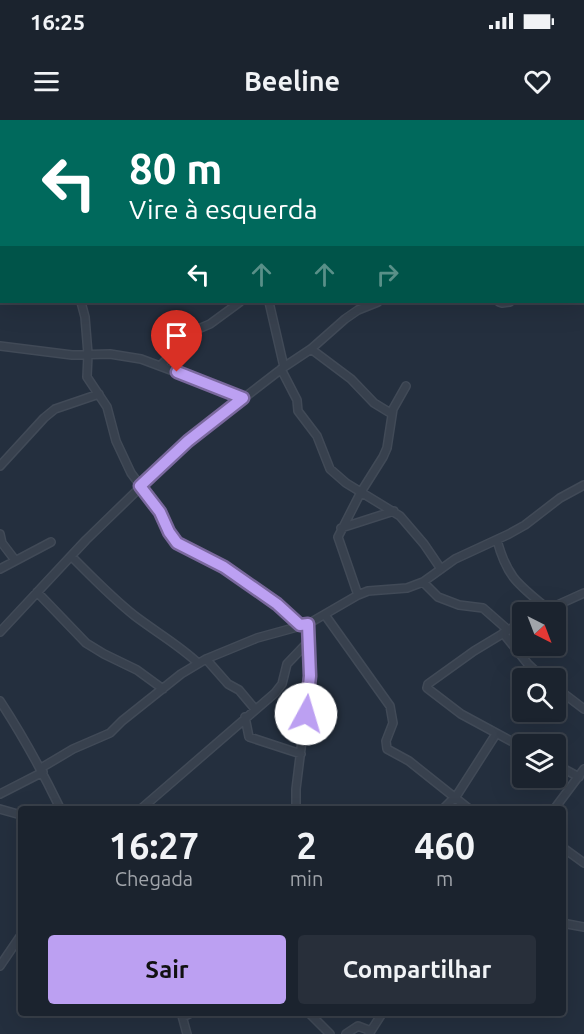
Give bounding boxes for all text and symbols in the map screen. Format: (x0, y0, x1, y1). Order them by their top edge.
text: 16:25 (30, 9, 85, 34)
icon: menu (30, 65, 63, 98)
icon: heart (521, 65, 554, 98)
text: Beeline (244, 66, 340, 96)
icon: left (30, 144, 108, 222)
text: 80 m (129, 145, 223, 192)
text: Vire à esquerda (129, 194, 318, 224)
icon: left (182, 258, 215, 291)
icon: ahead (245, 258, 278, 291)
icon: ahead (308, 258, 341, 291)
icon: right (371, 258, 404, 291)
pin (151, 310, 202, 372)
icon: arrive (160, 319, 193, 352)
north arrow (512, 602, 566, 656)
map controls (512, 602, 566, 788)
button: search (512, 668, 566, 722)
position arrow (274, 682, 338, 746)
button: layers (512, 734, 566, 788)
text: 16:27 (109, 825, 199, 866)
text: 2 (296, 825, 317, 866)
text: 460 (414, 825, 475, 866)
text: Chegada (115, 867, 193, 890)
text: min (290, 867, 323, 890)
text: m (436, 867, 453, 890)
button: Sair (48, 935, 286, 1004)
button: Compartilhar (298, 935, 536, 1004)

